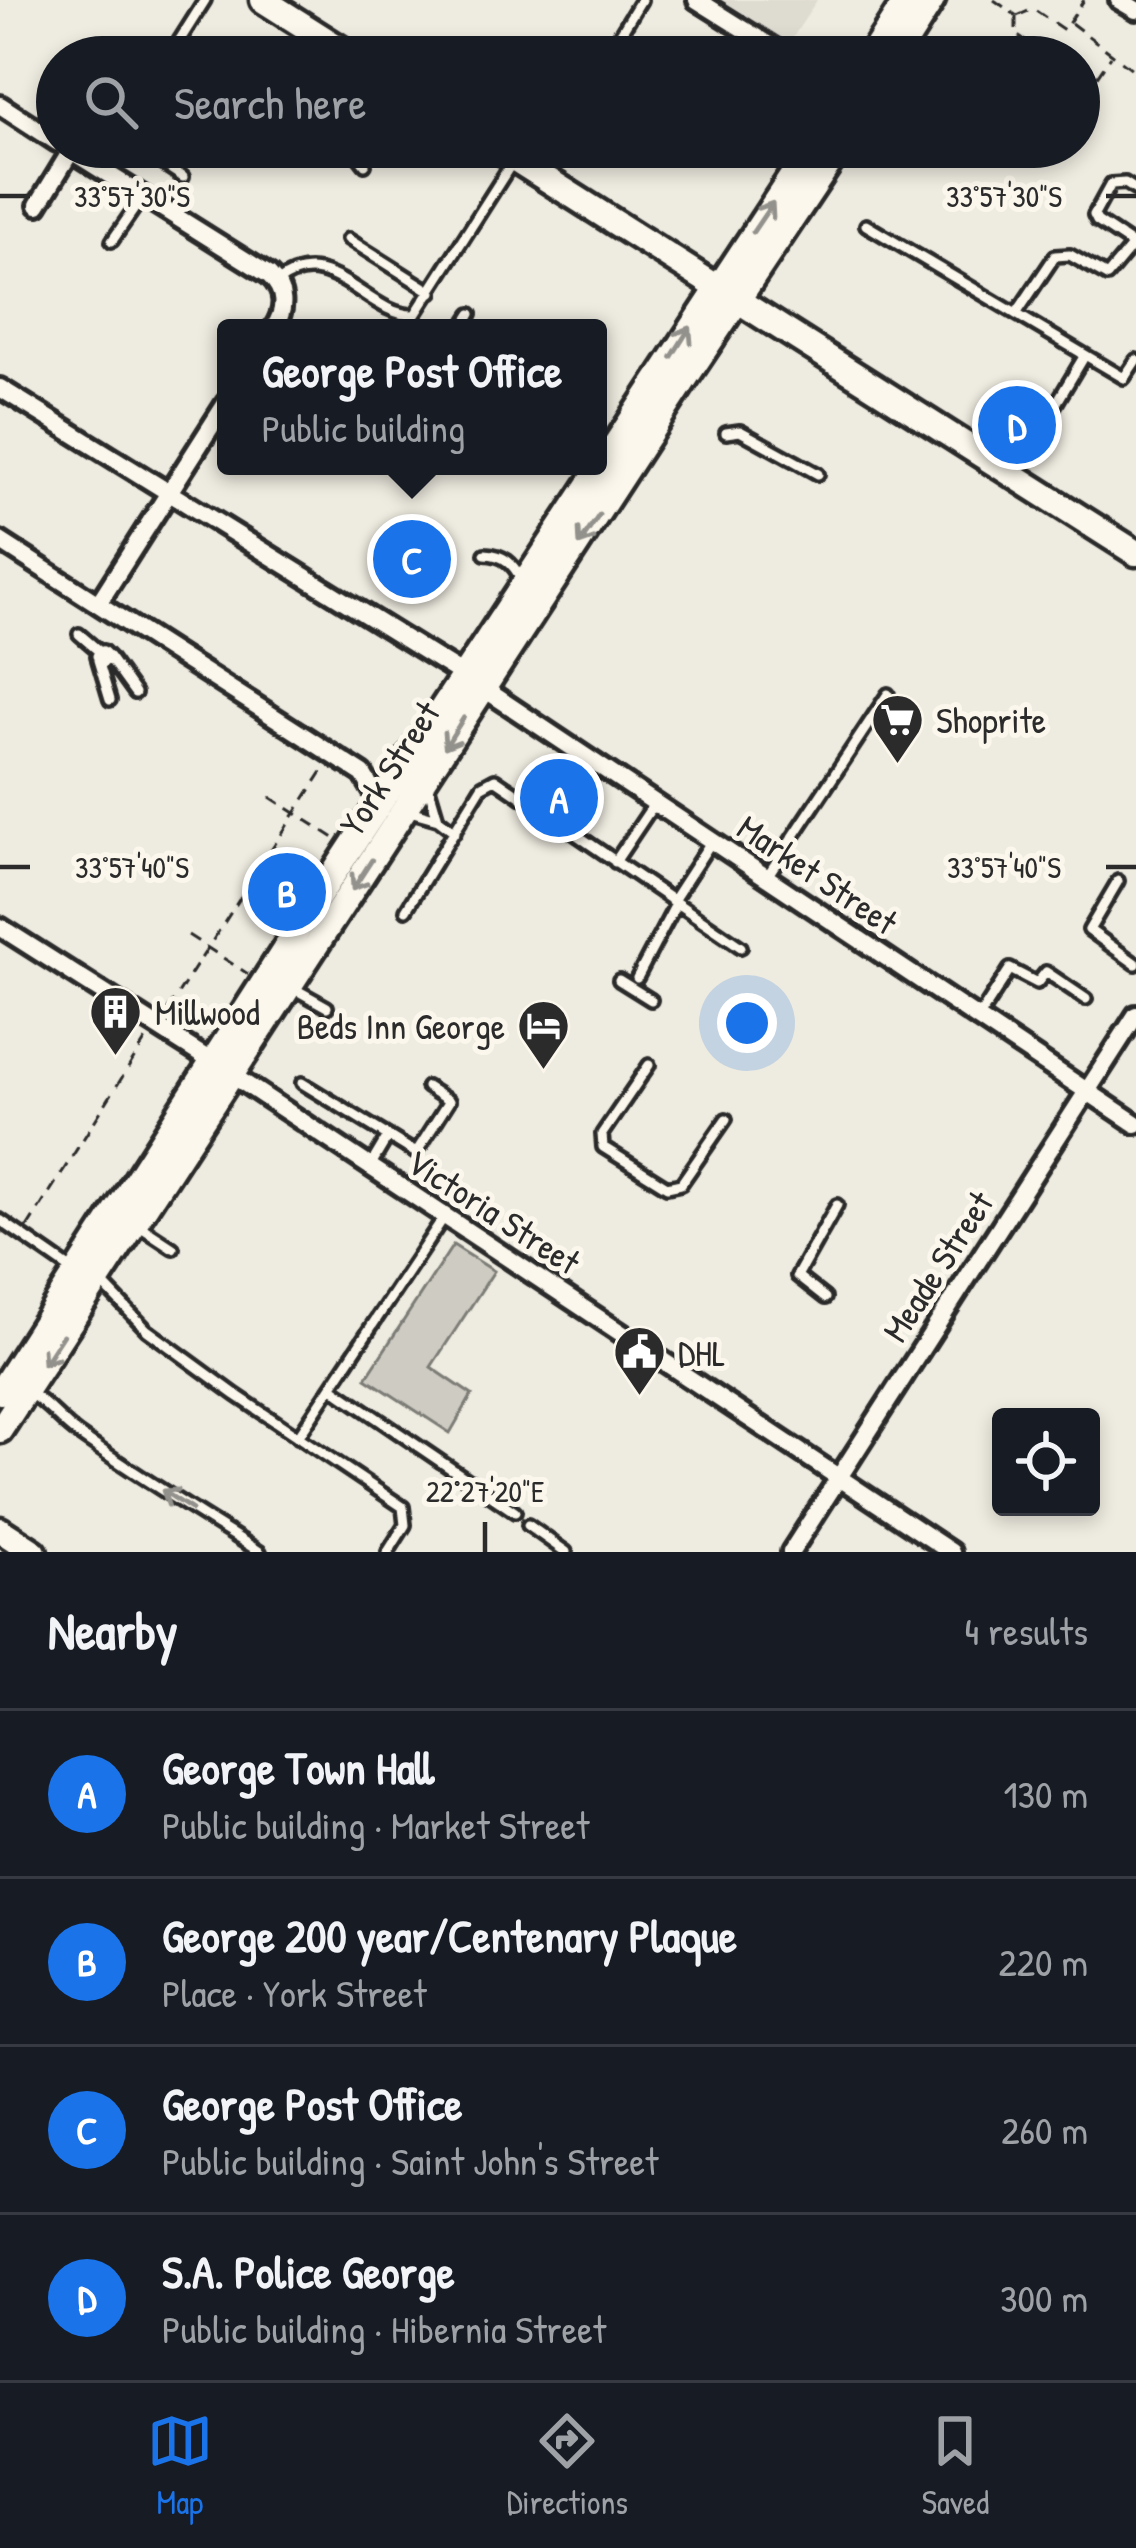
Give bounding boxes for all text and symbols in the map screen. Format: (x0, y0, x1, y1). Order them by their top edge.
search box (36, 36, 1100, 168)
icon: search (78, 69, 144, 135)
text: Search here (174, 72, 366, 133)
text: 33°57'30"S (74, 176, 190, 216)
text: 33°57'30"S (946, 176, 1062, 216)
one-way arrow (750, 200, 775, 234)
popup (217, 319, 607, 475)
one-way arrow (669, 326, 693, 360)
text: George Post Office (262, 340, 562, 401)
pin: D (978, 380, 1056, 470)
text: Public building (262, 401, 465, 454)
one-way arrow (576, 512, 601, 546)
pin: C (373, 514, 451, 604)
street label: York Street (327, 691, 451, 845)
supermarket icon: Shoprite (869, 691, 925, 765)
place label: Shoprite (936, 695, 1046, 744)
one-way arrow (442, 715, 466, 749)
pin: A (520, 753, 598, 843)
street label: Market Street (728, 802, 908, 946)
text: 33°57'40"S (75, 847, 189, 887)
pin: B (248, 847, 326, 937)
text: 33°57'40"S (947, 847, 1061, 887)
one-way arrow (350, 858, 375, 892)
building icon: Millwood (88, 983, 144, 1057)
place label: Millwood (155, 987, 260, 1036)
your location (717, 993, 777, 1053)
hotel icon: Beds Inn George (516, 997, 572, 1071)
place label: Beds Inn George (297, 1001, 505, 1050)
street label: Victoria Street (398, 1137, 591, 1286)
street label: Meade Street (870, 1181, 1004, 1351)
public building icon: DHL (611, 1324, 667, 1398)
place label: DHL (678, 1328, 725, 1377)
one-way arrow (41, 1332, 65, 1366)
map controls (992, 1408, 1100, 1516)
button: locate (992, 1408, 1100, 1516)
text: 22°27'20"E (426, 1471, 544, 1511)
one-way arrow (161, 1487, 195, 1512)
text: Nearby (48, 1596, 178, 1665)
text: 4 results (964, 1604, 1088, 1657)
text: George Town Hall (162, 1737, 434, 1798)
text: A (77, 1767, 97, 1820)
text: 130 m (1003, 1767, 1088, 1820)
text: Public building · Market Street (162, 1798, 589, 1851)
text: George 200 year/Centenary Plaque (162, 1905, 737, 1966)
text: B (77, 1935, 97, 1988)
text: 220 m (999, 1935, 1088, 1988)
text: Place · York Street (162, 1966, 427, 2019)
text: George Post Office (162, 2073, 462, 2134)
text: C (76, 2103, 98, 2156)
text: 260 m (1001, 2103, 1088, 2156)
text: Public building · Saint John's Street (162, 2134, 658, 2187)
text: S.A. Police George (162, 2241, 455, 2302)
text: D (78, 2271, 96, 2324)
text: 300 m (1000, 2271, 1088, 2324)
text: Public building · Hibernia Street (162, 2302, 606, 2355)
tab: Map (147, 2408, 213, 2524)
tab: Directions (507, 2408, 628, 2524)
tab: Saved (922, 2408, 989, 2524)

